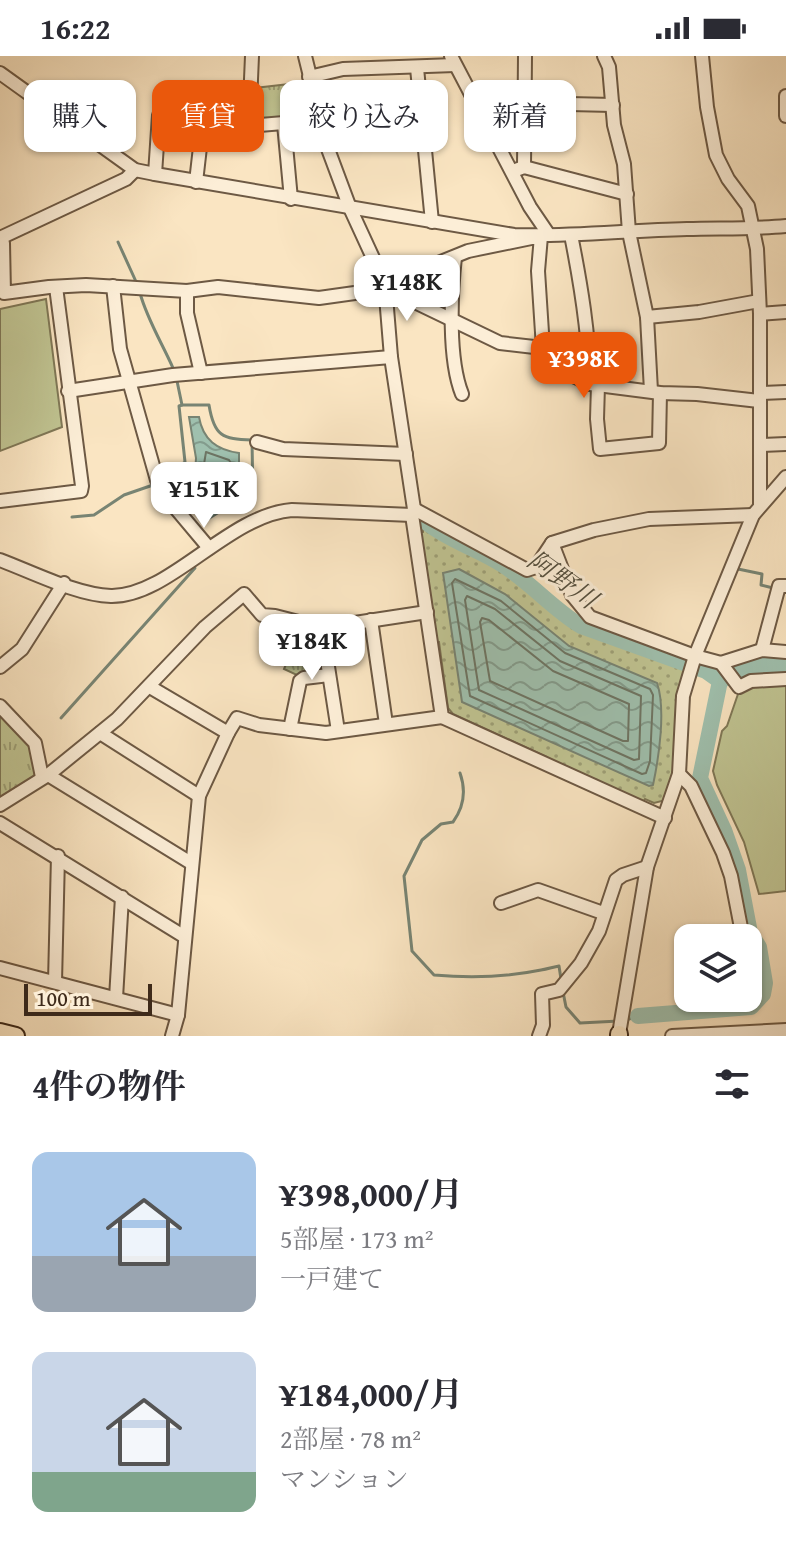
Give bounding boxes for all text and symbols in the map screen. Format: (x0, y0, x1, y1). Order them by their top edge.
text: 16:22 (40, 6, 111, 50)
chip: 購入 (24, 80, 136, 152)
chip: 賃貸 (152, 80, 264, 152)
chip: 絞り込み (280, 80, 448, 152)
chip: 新着 (464, 80, 576, 152)
pin: ¥148K (351, 255, 463, 323)
text: ¥148K (372, 261, 442, 300)
pin: ¥398K (528, 332, 640, 400)
text: ¥398K (549, 338, 619, 377)
pin: ¥151K (148, 462, 260, 530)
text: ¥151K (169, 468, 239, 507)
water label: 阿野川 (520, 540, 608, 619)
pin: ¥184K (256, 614, 368, 682)
text: ¥184K (277, 620, 347, 659)
map controls (674, 924, 762, 1012)
button: layers (674, 924, 762, 1012)
scale bar (24, 980, 152, 1016)
text: 100 m (36, 982, 91, 1014)
text: 4件の物件 (32, 1061, 186, 1110)
icon: filters (710, 1062, 754, 1106)
text: ¥398,000/月 (280, 1169, 463, 1218)
icon: home (96, 1184, 192, 1280)
text: 5部屋 · 173 m² (280, 1219, 434, 1258)
text: 一戸建て (280, 1259, 384, 1298)
text: ¥184,000/月 (280, 1369, 463, 1418)
icon: home (96, 1384, 192, 1480)
text: 2部屋 · 78 m² (280, 1419, 421, 1458)
text: マンション (280, 1459, 409, 1498)

